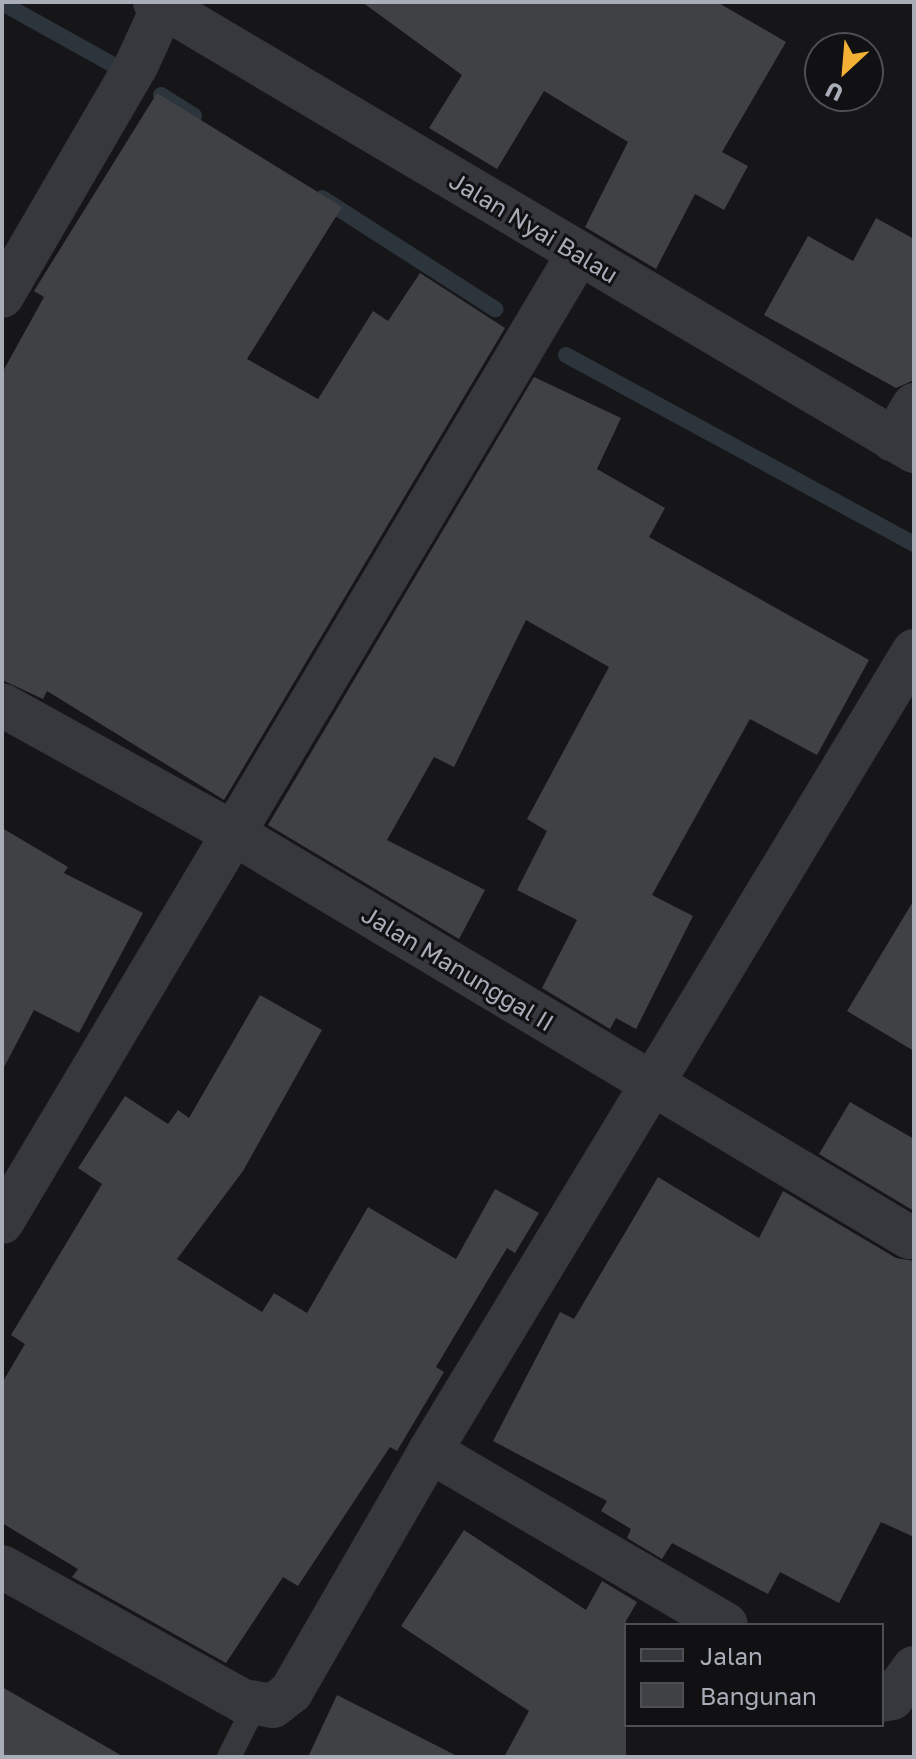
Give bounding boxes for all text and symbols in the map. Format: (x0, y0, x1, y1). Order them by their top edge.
north arrow (804, 32, 884, 112)
text: U (821, 77, 847, 108)
street label: Jalan Nyai Balau (445, 165, 623, 289)
street label: Jalan Manunggal II (357, 899, 559, 1037)
legend (624, 1623, 884, 1727)
text: Jalan (700, 1641, 763, 1670)
text: Bangunan (700, 1681, 817, 1710)

